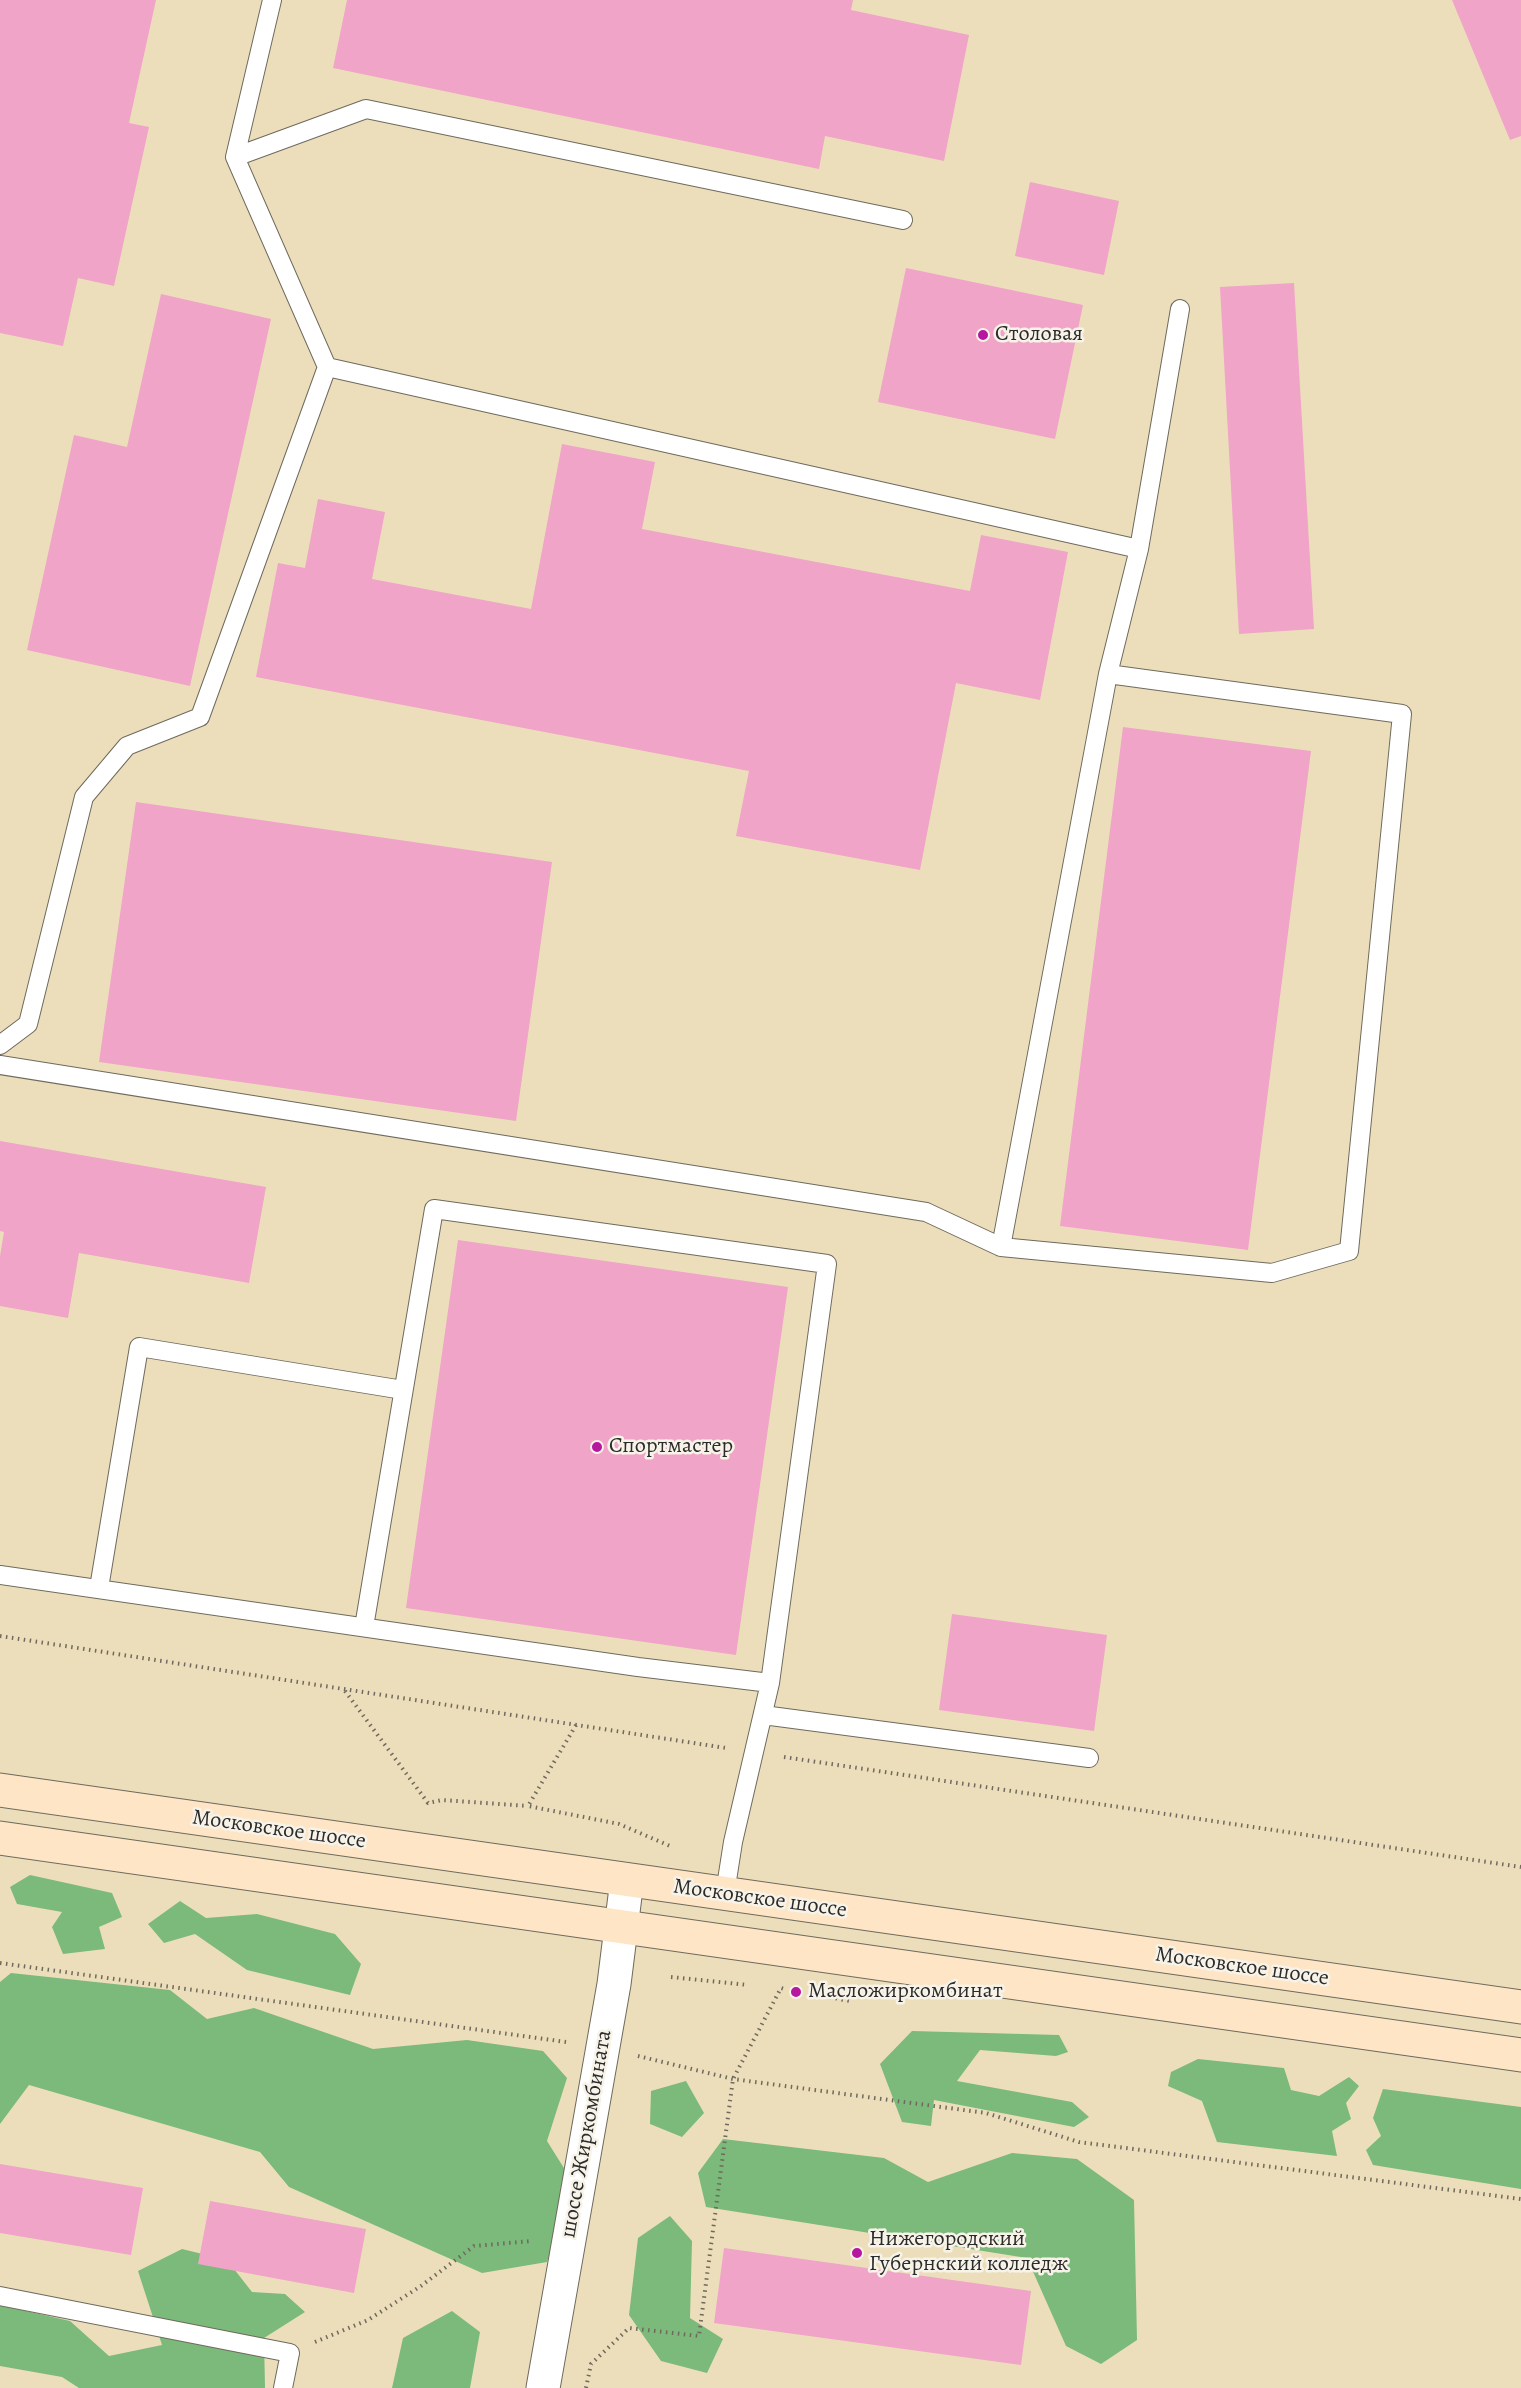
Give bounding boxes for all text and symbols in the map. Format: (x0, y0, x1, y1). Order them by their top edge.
place label: Столовая (995, 322, 1083, 348)
marker: Столовая (976, 328, 990, 342)
place label: Спортмастер (609, 1434, 733, 1460)
marker: Спортмастер (590, 1440, 604, 1454)
street label: Московское шоссе (191, 1805, 367, 1855)
street label: Московское шоссе (672, 1874, 848, 1924)
street label: Московское шоссе (1154, 1942, 1330, 1992)
place label: Масложиркомбинат (808, 1979, 1003, 2005)
marker: Масложиркомбинат (789, 1985, 803, 1999)
street label: шоссе Жиркомбината (556, 2028, 618, 2240)
place label: Нижегородский Губернский колледж (869, 2227, 1068, 2278)
marker: Нижегородский Губернский колледж (850, 2246, 864, 2260)

